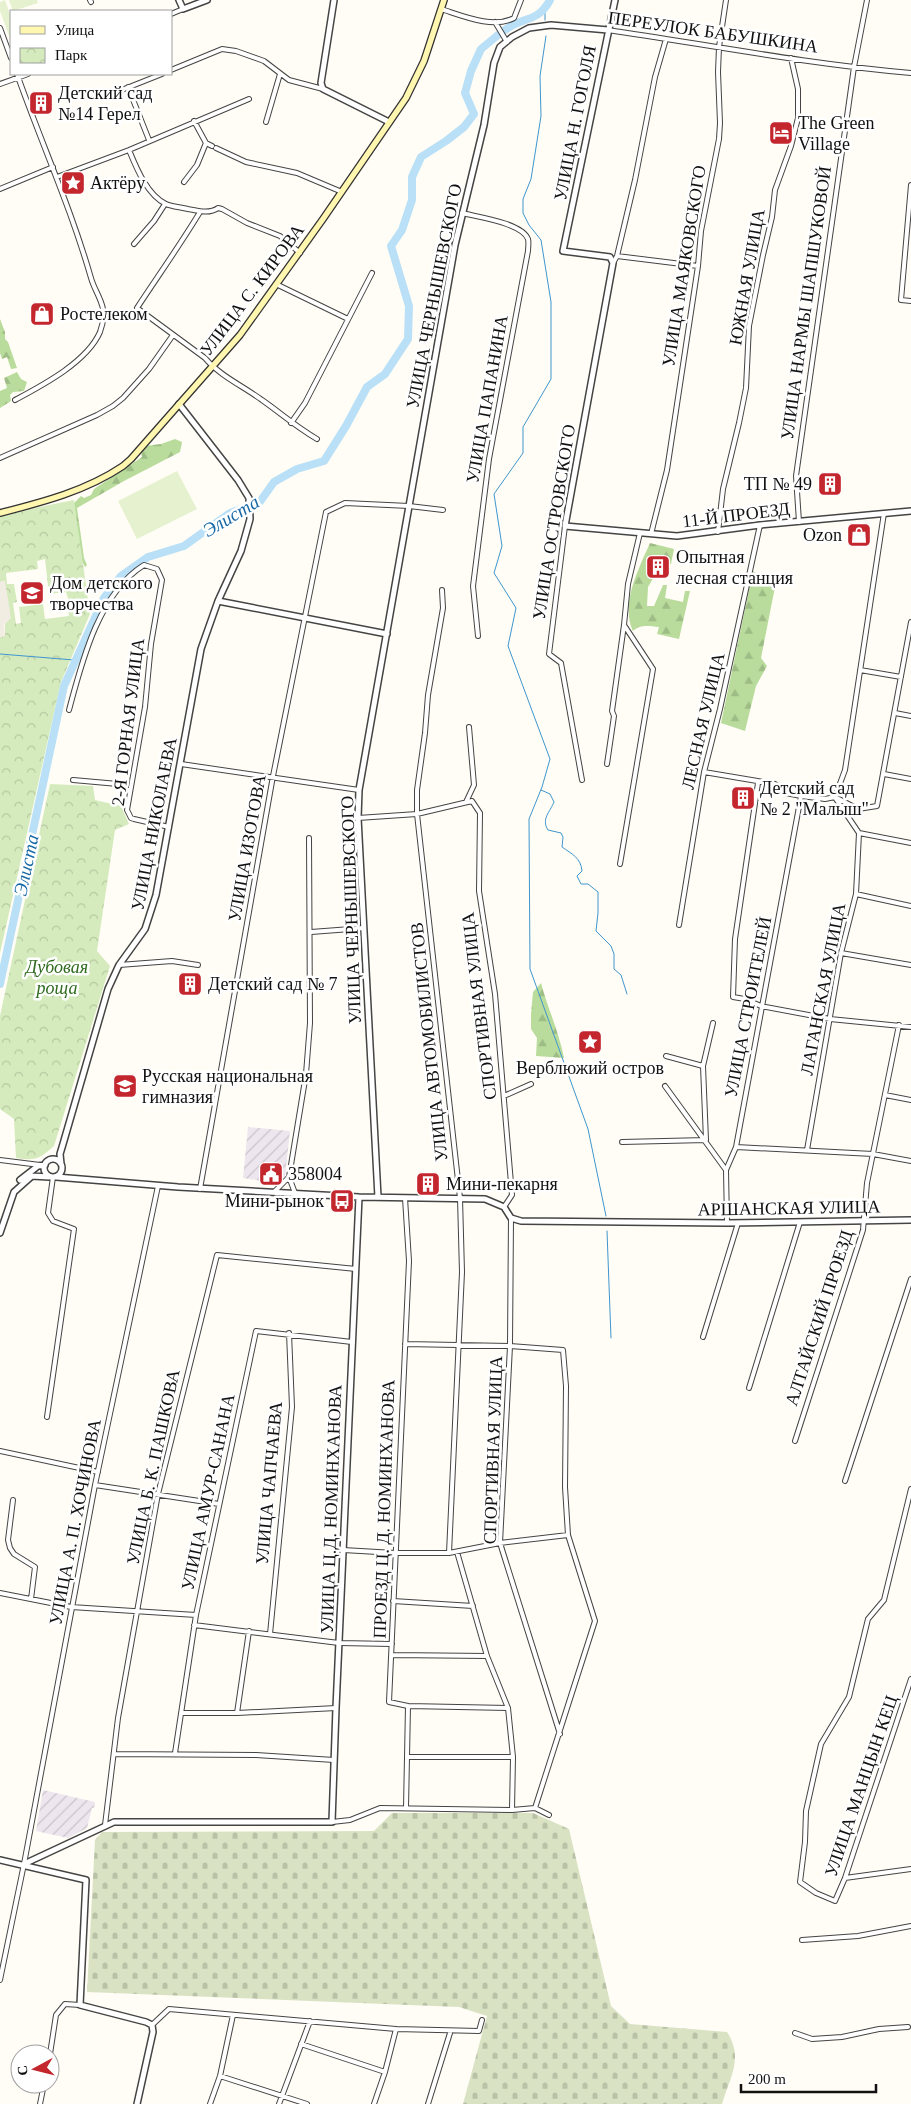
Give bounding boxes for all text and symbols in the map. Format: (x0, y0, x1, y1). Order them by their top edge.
street label: ПЕРЕУЛОК БАБУШКИНА (607, 7, 819, 57)
legend (10, 10, 172, 75)
text: Улица (55, 22, 94, 38)
street label: УЛИЦА Н. ГОГОЛЯ (550, 44, 600, 202)
text: Парк (55, 47, 88, 63)
place label: Детский сад №14 Герел (58, 83, 152, 124)
building icon: Детский сад №14 Герел (28, 90, 54, 116)
place label: The Green Village (798, 113, 874, 154)
hotel icon: The Green Village (768, 120, 794, 146)
street label: УЛИЦА МАЯКОВСКОГО (658, 164, 710, 368)
street label: УЛИЦА НАРМЫ ШАПШУКОВОЙ (777, 165, 835, 441)
place icon: Актёру (60, 170, 86, 196)
place label: Актёру (90, 173, 145, 193)
street label: УЛИЦА ЧЕРНЫШЕВСКОГО (402, 182, 466, 410)
street label: ЮЖНАЯ УЛИЦА (725, 207, 769, 347)
street label: УЛИЦА С. КИРОВА (196, 220, 308, 360)
shop icon: Ростелеком (29, 301, 55, 327)
place label: Ростелеком (60, 304, 148, 324)
street label: УЛИЦА ПАПАНИНА (462, 313, 512, 485)
street label: УЛИЦА ОСТРОВСКОГО (529, 423, 579, 621)
building icon: ТП № 49 (817, 471, 843, 497)
place label: ТП № 49 (744, 474, 812, 494)
water label: Элиста (199, 491, 263, 541)
street label: 11-Й ПРОЕЗД (681, 498, 791, 532)
shop icon: Ozon (846, 522, 872, 548)
place label: Ozon (803, 525, 842, 545)
place label: Опытная лесная станция (676, 547, 793, 588)
building icon: Опытная лесная станция (645, 554, 671, 580)
place label: Дом детского творчества (50, 573, 153, 614)
school or university icon: Дом детского творчества (19, 580, 45, 606)
street label: 2-Я ГОРНАЯ УЛИЦА (108, 637, 148, 807)
street label: ЛЕСНАЯ УЛИЦА (678, 651, 728, 791)
street label: УЛИЦА НИКОЛАЕВА (127, 736, 181, 912)
street label: УЛИЦА ИЗОТОВА (224, 773, 270, 923)
place label: Детский сад № 2 "Малыш" (760, 778, 869, 819)
building icon: Детский сад № 2 "Малыш" (730, 785, 756, 811)
street label: УЛИЦА ЧЕРНЫШЕВСКОГО (337, 795, 365, 1025)
water label: Элиста (9, 833, 43, 897)
street label: ЛАГАНСКАЯ УЛИЦА (796, 901, 850, 1077)
street label: СПОРТИВНАЯ УЛИЦА (458, 911, 500, 1101)
street label: УЛИЦА СТРОИТЕЛЕЙ (721, 915, 775, 1099)
street label: УЛИЦА АВТОМОБИЛИСТОВ (406, 921, 452, 1163)
park label: Дубовая роща (24, 957, 88, 998)
building icon: Детский сад № 7 (177, 971, 203, 997)
place label: Детский сад № 7 (208, 974, 338, 994)
place icon: Верблюжий остров (577, 1029, 603, 1055)
place label: Верблюжий остров (516, 1058, 664, 1078)
place label: Русская национальная гимназия (142, 1066, 313, 1107)
school or university icon: Русская национальная гимназия (112, 1073, 138, 1099)
public building icon: 358004 (258, 1161, 284, 1187)
place label: 358004 (288, 1164, 342, 1184)
building icon: Мини-пекарня (415, 1171, 441, 1197)
place label: Мини-пекарня (446, 1174, 558, 1194)
bus stop icon: Мини-рынок (329, 1188, 355, 1214)
place label: Мини-рынок (225, 1191, 324, 1211)
street label: АРШАНСКАЯ УЛИЦА (698, 1196, 880, 1220)
street label: АЛТАЙСКИЙ ПРОЕЗД (781, 1228, 857, 1408)
street label: СПОРТИВНАЯ УЛИЦА (480, 1355, 506, 1545)
street label: УЛИЦА Б. К. ПАШКОВА (122, 1367, 184, 1567)
street label: ПРОЕЗД Ц. Д. НОМИНХАНОВА (369, 1379, 399, 1639)
street label: УЛИЦА Ц.Д. НОМИНХАНОВА (317, 1384, 345, 1634)
street label: УЛИЦА АМУР-САНАНА (177, 1392, 239, 1592)
street label: УЛИЦА ЧАПЧАЕВА (252, 1401, 286, 1565)
street label: УЛИЦА А. П. ХОЧИНОВА (45, 1417, 105, 1627)
street label: УЛИЦА МАНЦЫН КЕЦ (821, 1693, 901, 1879)
north arrow (10, 2044, 60, 2094)
scale bar (741, 2062, 876, 2094)
text: С (15, 2065, 31, 2076)
text: 200 m (748, 2071, 786, 2087)

